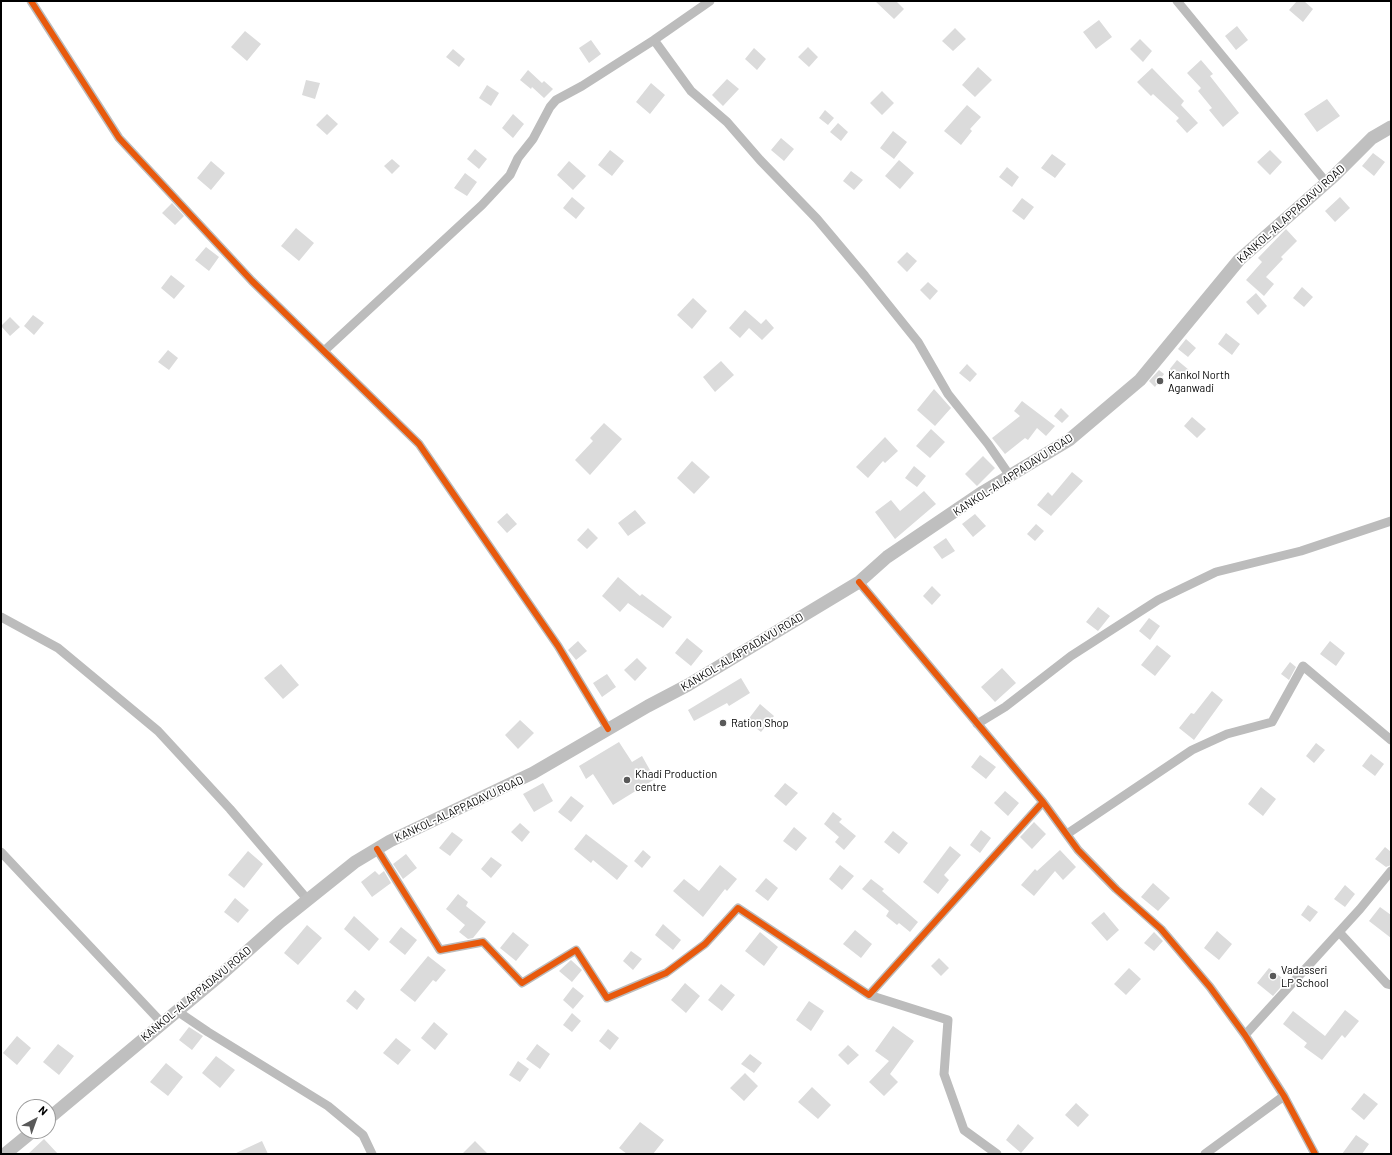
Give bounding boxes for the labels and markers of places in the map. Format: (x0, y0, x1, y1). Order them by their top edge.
place label: Kankol North Aganwadi (1168, 368, 1230, 394)
marker: Kankol North Aganwadi (1155, 376, 1165, 386)
place label: Ration Shop (731, 716, 789, 730)
marker: Ration Shop (718, 718, 728, 728)
place label: Khadi Production centre (635, 767, 717, 793)
marker: Khadi Production centre (622, 775, 632, 785)
place label: Vadasseri LP School (1281, 963, 1328, 989)
marker: Vadasseri LP School (1268, 971, 1278, 981)

